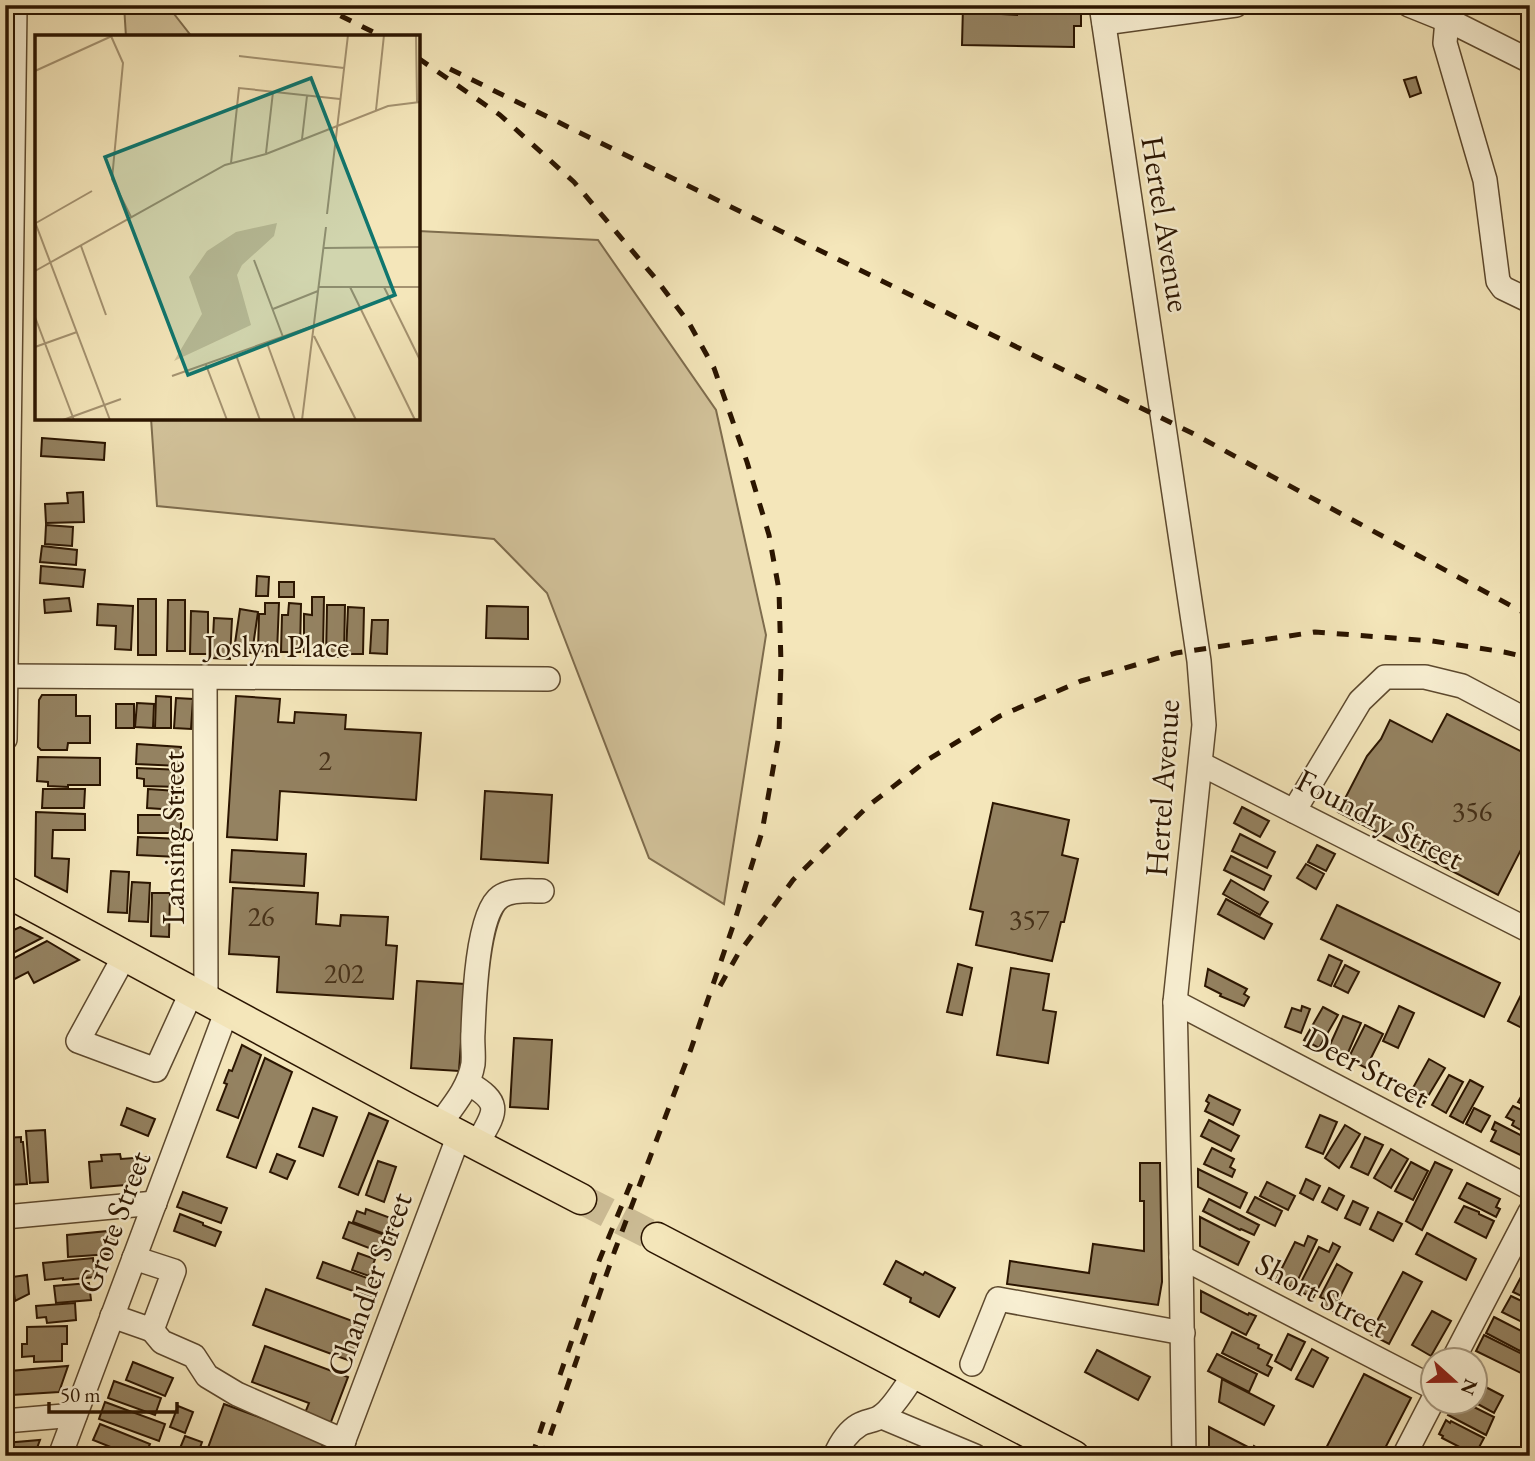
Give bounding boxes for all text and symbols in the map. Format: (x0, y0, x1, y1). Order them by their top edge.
inset map (35, 35, 420, 420)
street label: Hertel Avenue (1131, 133, 1201, 315)
street label: Joslyn Place (201, 625, 350, 667)
street label: Hertel Avenue (1135, 698, 1189, 878)
house number: 2 (318, 742, 332, 778)
street label: Lansing Street (152, 751, 194, 925)
street label: Foundry Street (1289, 759, 1471, 879)
house number: 356 (1452, 793, 1492, 829)
house number: 26 (248, 898, 274, 934)
house number: 357 (1009, 901, 1050, 937)
house number: 202 (324, 955, 365, 991)
street label: Deer Street (1297, 1016, 1437, 1118)
street label: Grote Street (68, 1145, 160, 1299)
street label: Chandler Street (316, 1186, 422, 1382)
street label: Short Street (1248, 1243, 1396, 1347)
north arrow (1420, 1346, 1490, 1416)
scale bar (49, 1370, 177, 1414)
text: N (1455, 1375, 1484, 1399)
text: 50 m (60, 1381, 101, 1408)

